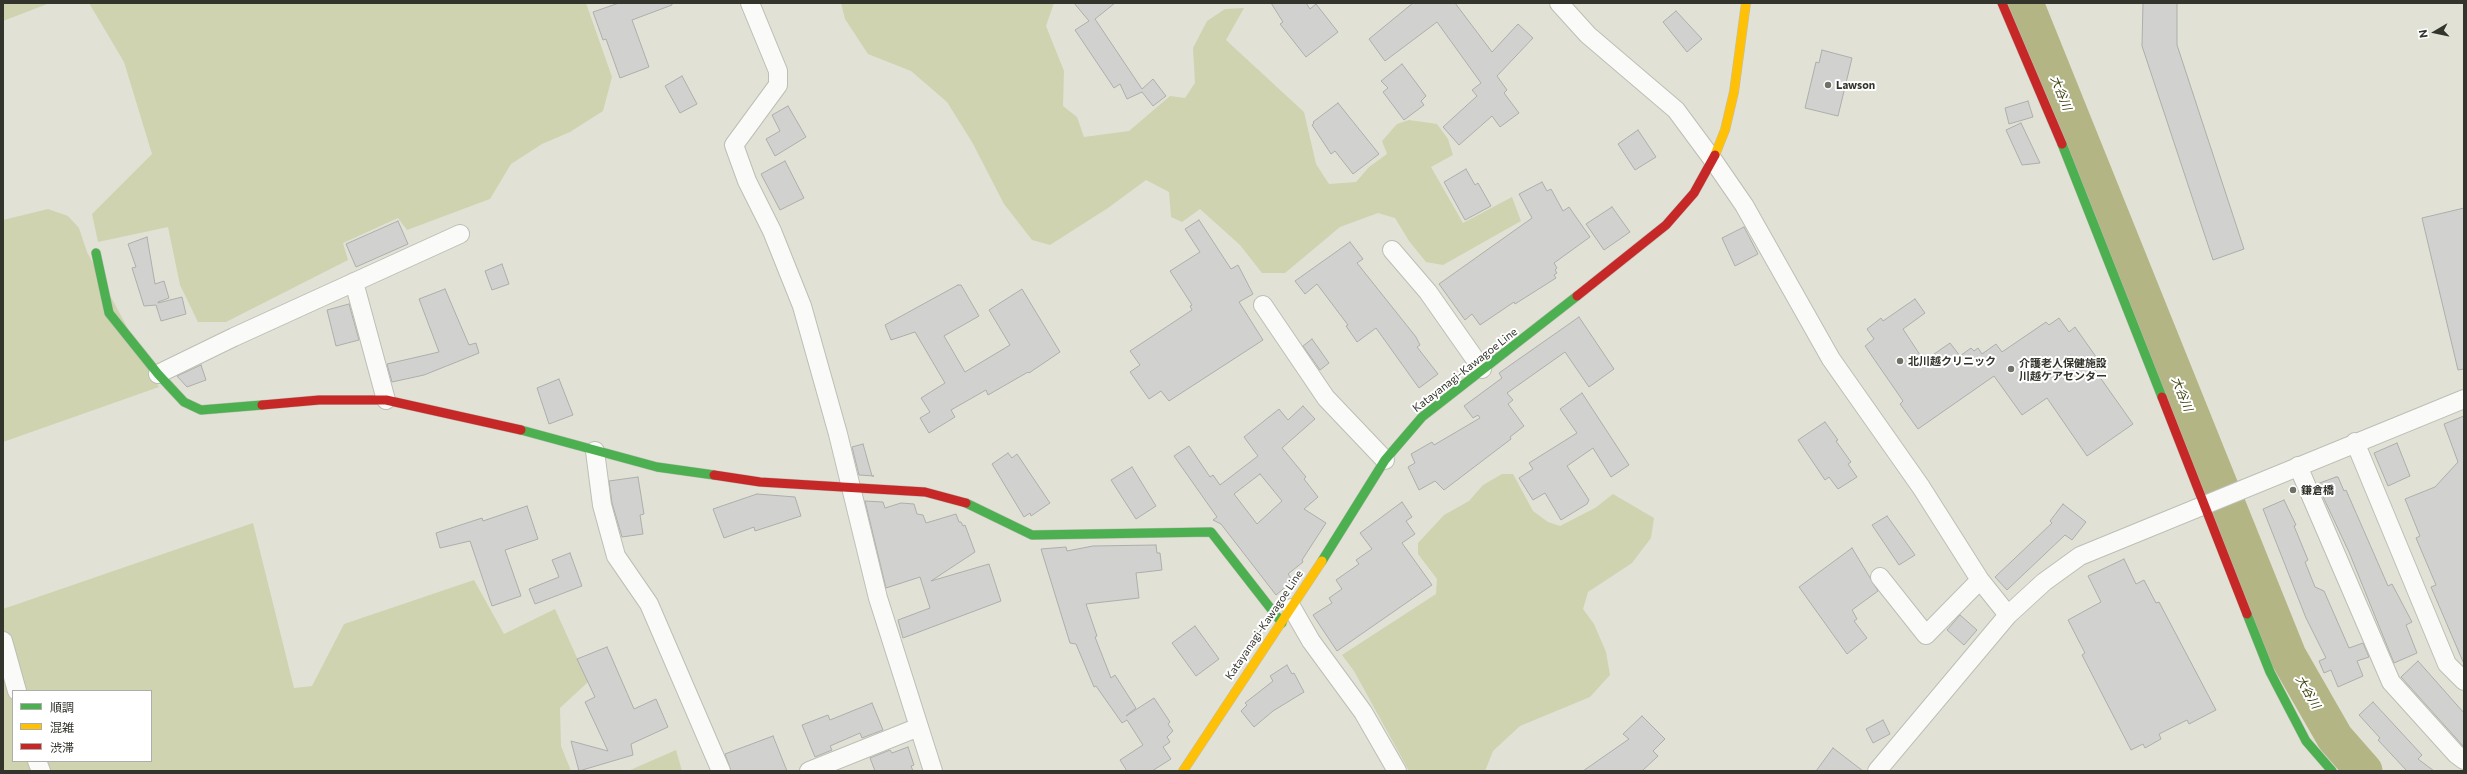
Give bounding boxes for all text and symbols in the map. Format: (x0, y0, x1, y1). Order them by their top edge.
north arrow (2415, 12, 2455, 52)
text: N (2416, 29, 2430, 39)
water label: 大谷川 (2048, 74, 2074, 112)
place label: Lawson (1836, 78, 1875, 92)
marker: Lawson (1823, 80, 1833, 90)
street label: Katayanagi-Kawagoe Line (1410, 325, 1520, 415)
place label: 北川越クリニック (1908, 354, 1996, 368)
marker: 北川越クリニック (1895, 356, 1905, 366)
place label: 介護老人保健施設 川越ケアセンター (2019, 356, 2107, 382)
marker: 介護老人保健施設 川越ケアセンター (2006, 364, 2016, 374)
water label: 大谷川 (2169, 375, 2195, 413)
place label: 鎌倉橋 (2301, 483, 2334, 497)
marker: 鎌倉橋 (2288, 485, 2298, 495)
street label: Katayanagi-Kawagoe Line (1222, 568, 1306, 682)
water label: 大谷川 (2293, 673, 2323, 711)
legend (12, 690, 152, 762)
text: 順調 (50, 700, 74, 714)
text: 混雑 (50, 720, 74, 734)
text: 渋滞 (50, 740, 74, 754)

